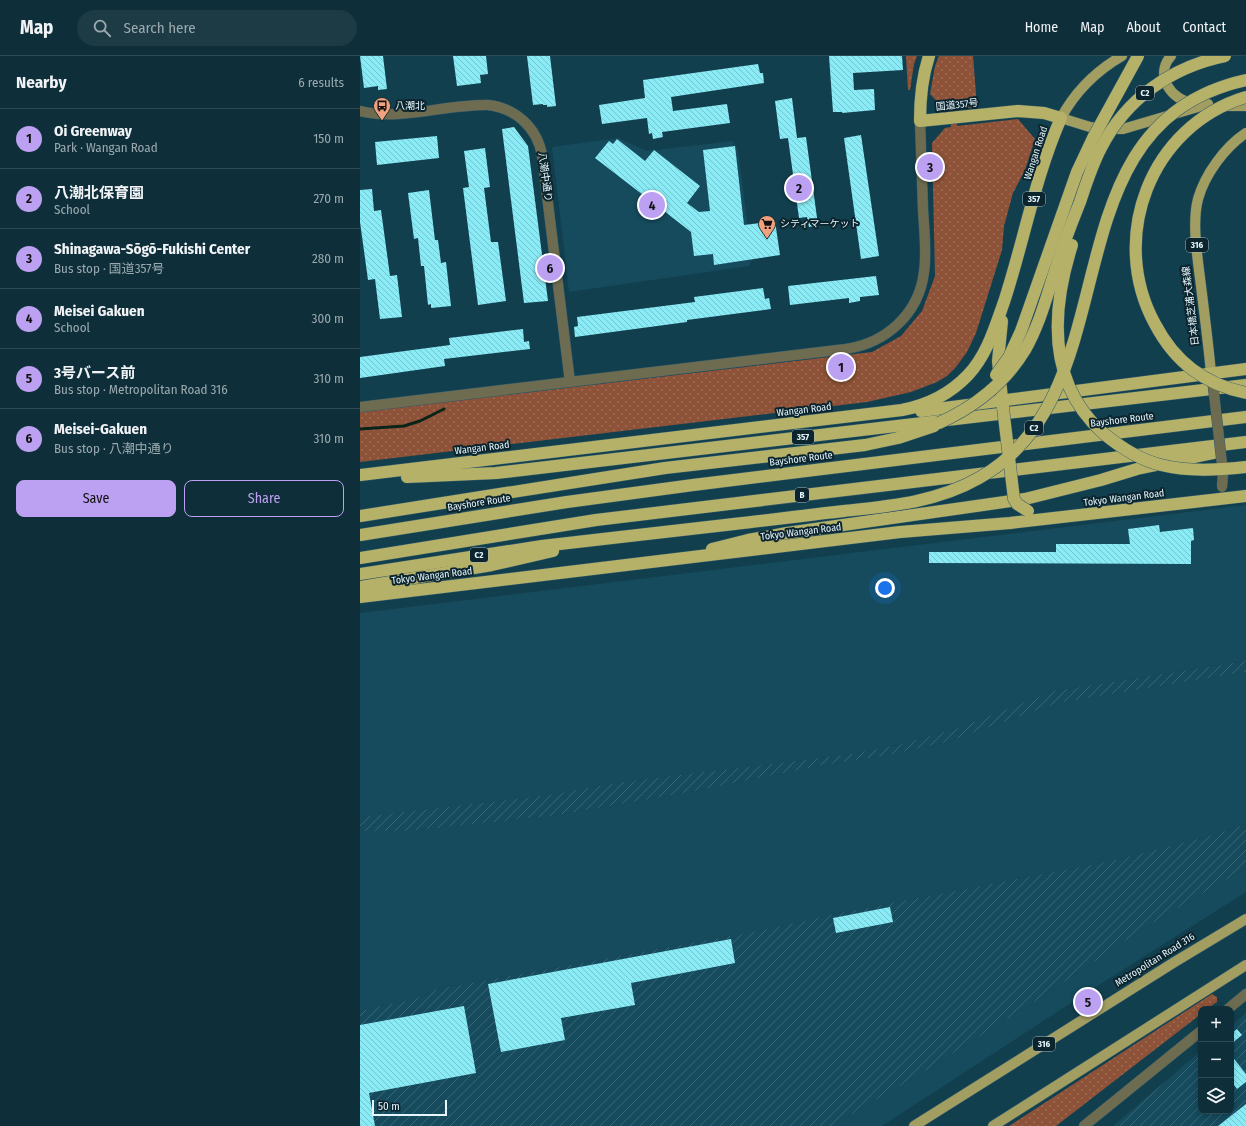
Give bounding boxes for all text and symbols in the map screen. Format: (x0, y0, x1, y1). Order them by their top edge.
search box (77, 10, 357, 46)
text: Map (20, 16, 53, 39)
icon: search (91, 17, 113, 39)
text: Search here (123, 19, 196, 37)
text: Home (1025, 19, 1058, 36)
text: Map (1080, 19, 1104, 36)
text: About (1126, 19, 1161, 36)
text: Contact (1183, 19, 1226, 36)
text: Nearby (16, 72, 67, 93)
text: 6 results (298, 75, 344, 90)
road number: C2 (1136, 86, 1154, 100)
bus stop icon: 八潮北 (372, 96, 392, 121)
street label: 国道357号 (935, 97, 979, 113)
place label: 八潮北 (395, 100, 425, 112)
text: Oi Greenway (54, 122, 132, 140)
street label: Wangan Road (1022, 125, 1050, 181)
text: 1 (26, 131, 32, 146)
text: 150 m (313, 131, 344, 146)
text: Park · Wangan Road (54, 140, 158, 155)
street label: 八潮中通り (536, 151, 554, 203)
pin: 3 (917, 152, 943, 182)
pin: 2 (786, 173, 812, 203)
text: 八潮北保育園 (54, 184, 144, 202)
pin: 4 (639, 190, 665, 220)
text: 2 (26, 191, 32, 206)
text: 270 m (313, 191, 344, 206)
road number: 357 (1023, 192, 1045, 206)
text: School (54, 202, 90, 217)
supermarket icon: シティマーケット (757, 214, 777, 239)
place label: シティマーケット (780, 218, 859, 230)
road number: 316 (1186, 238, 1208, 252)
text: Shinagawa-Sōgō-Fukishi Center (54, 240, 250, 258)
text: 3 (26, 251, 32, 266)
text: 280 m (312, 251, 344, 266)
pin: 6 (537, 253, 563, 283)
text: Bus stop · 国道357号 (54, 261, 165, 276)
street label: 日本橋芝浦大森線 (1180, 266, 1202, 346)
text: Meisei Gakuen (54, 302, 145, 320)
text: 4 (26, 311, 32, 326)
text: 300 m (312, 311, 344, 326)
text: School (54, 320, 90, 335)
pin: 1 (828, 352, 854, 382)
text: 3号バース前 (54, 364, 135, 382)
text: 5 (26, 371, 32, 386)
text: 310 m (314, 371, 344, 386)
text: Bus stop · Metropolitan Road 316 (54, 382, 228, 397)
street label: Wangan Road (776, 401, 832, 419)
street label: Bayshore Route (1090, 410, 1154, 430)
text: Meisei-Gakuen (54, 420, 147, 438)
road number: C2 (1025, 421, 1043, 435)
road number: 357 (792, 430, 814, 444)
text: 6 (26, 431, 32, 446)
text: 310 m (314, 431, 344, 446)
street label: Wangan Road (454, 439, 510, 457)
text: Bus stop · 八潮中通り (54, 441, 174, 456)
street label: Bayshore Route (769, 449, 833, 469)
button: Save (16, 480, 176, 517)
button: Share (184, 480, 344, 517)
street label: Tokyo Wangan Road (1083, 487, 1165, 509)
road number: B (795, 488, 809, 502)
street label: Bayshore Route (447, 492, 511, 514)
street label: Tokyo Wangan Road (760, 521, 842, 543)
road number: C2 (470, 548, 488, 562)
street label: Tokyo Wangan Road (391, 565, 473, 587)
your location (875, 578, 895, 598)
street label: Metropolitan Road 316 (1113, 931, 1197, 989)
pin: 5 (1075, 987, 1101, 1017)
map controls (1198, 1006, 1234, 1114)
button: + (1198, 1006, 1234, 1042)
road number: 316 (1033, 1037, 1055, 1051)
button: − (1198, 1042, 1234, 1078)
button: layers (1198, 1078, 1234, 1114)
scale bar (372, 1098, 447, 1117)
text: 50 m (378, 1100, 400, 1113)

